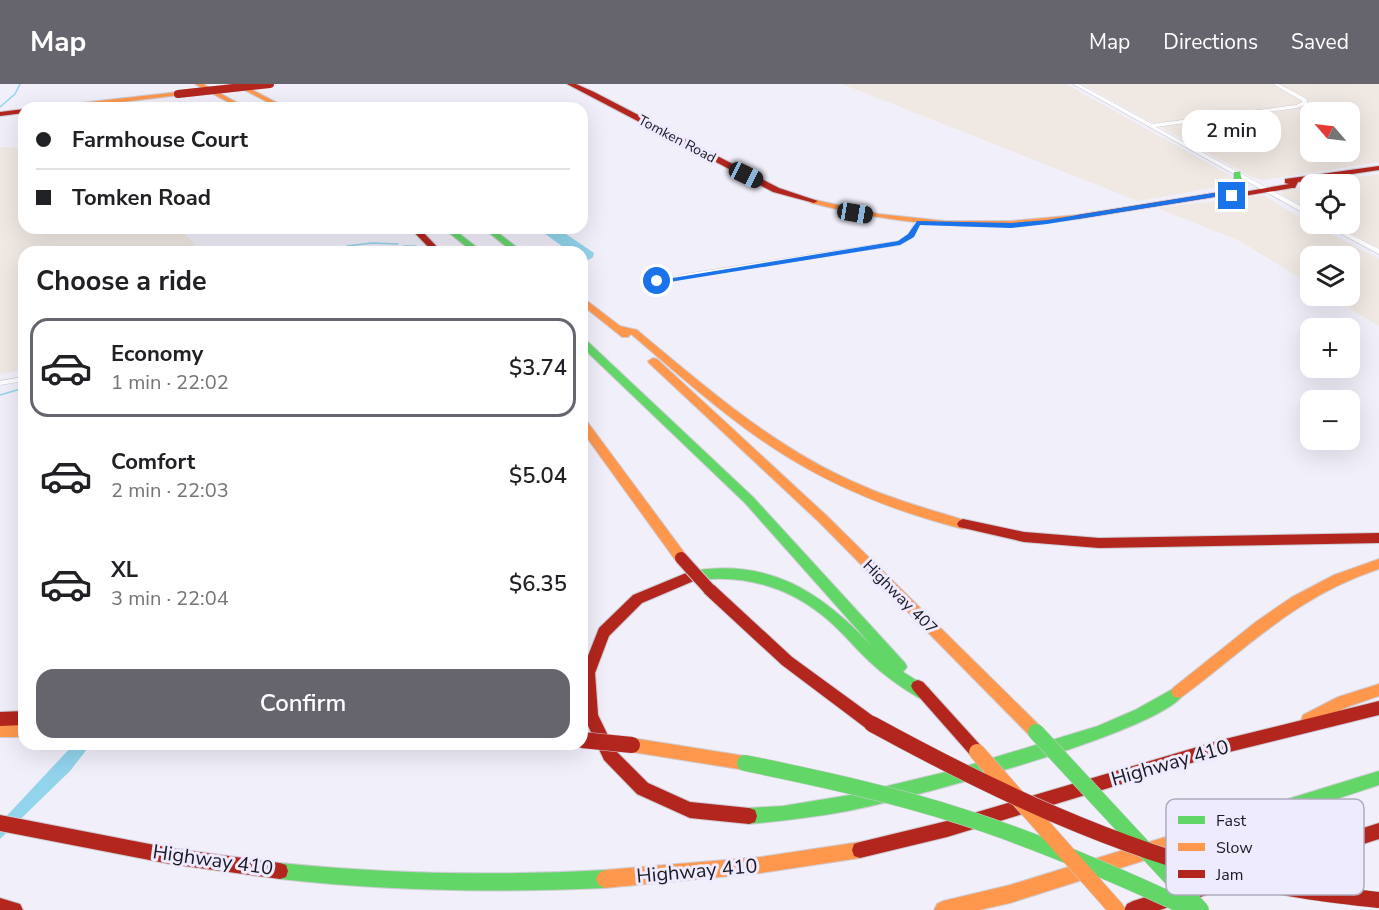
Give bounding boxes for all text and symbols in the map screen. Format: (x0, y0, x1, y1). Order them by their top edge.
text: Map (30, 23, 86, 61)
text: Map (1089, 28, 1130, 56)
text: Directions (1163, 28, 1258, 56)
text: Saved (1291, 28, 1349, 56)
north arrow (1300, 102, 1360, 162)
map controls (1300, 102, 1360, 450)
callout: 2 min (1182, 109, 1282, 151)
street label: Tomken Road (635, 111, 719, 167)
text: 2 min (1206, 117, 1257, 144)
text: Farmhouse Court (72, 125, 248, 155)
car (726, 159, 766, 191)
button: locate (1300, 174, 1360, 234)
route end (1218, 182, 1245, 209)
text: Tomken Road (72, 183, 211, 213)
car (836, 201, 874, 225)
button: layers (1300, 246, 1360, 306)
text: Choose a ride (36, 263, 207, 300)
route start (643, 267, 670, 294)
button: + (1300, 318, 1360, 378)
text: Economy (111, 339, 203, 369)
icon: car (39, 341, 93, 395)
text: $3.74 (509, 353, 567, 383)
text: 1 min · 22:02 (111, 369, 229, 396)
button: − (1300, 390, 1360, 450)
text: Comfort (111, 447, 195, 477)
icon: car (39, 449, 93, 503)
text: $5.04 (509, 461, 567, 491)
text: 2 min · 22:03 (111, 477, 229, 504)
text: XL (111, 555, 138, 585)
street label: Highway 407 (858, 555, 942, 639)
icon: car (39, 557, 93, 611)
text: $6.35 (509, 569, 567, 599)
text: 3 min · 22:04 (111, 585, 229, 612)
button: Confirm (36, 669, 570, 738)
street label: Highway 410 (1108, 733, 1232, 793)
legend (1166, 799, 1364, 895)
text: Fast (1216, 810, 1247, 832)
text: Slow (1216, 837, 1253, 859)
street label: Highway 410 (151, 838, 275, 882)
street label: Highway 410 (635, 852, 759, 890)
text: Jam (1215, 864, 1243, 886)

